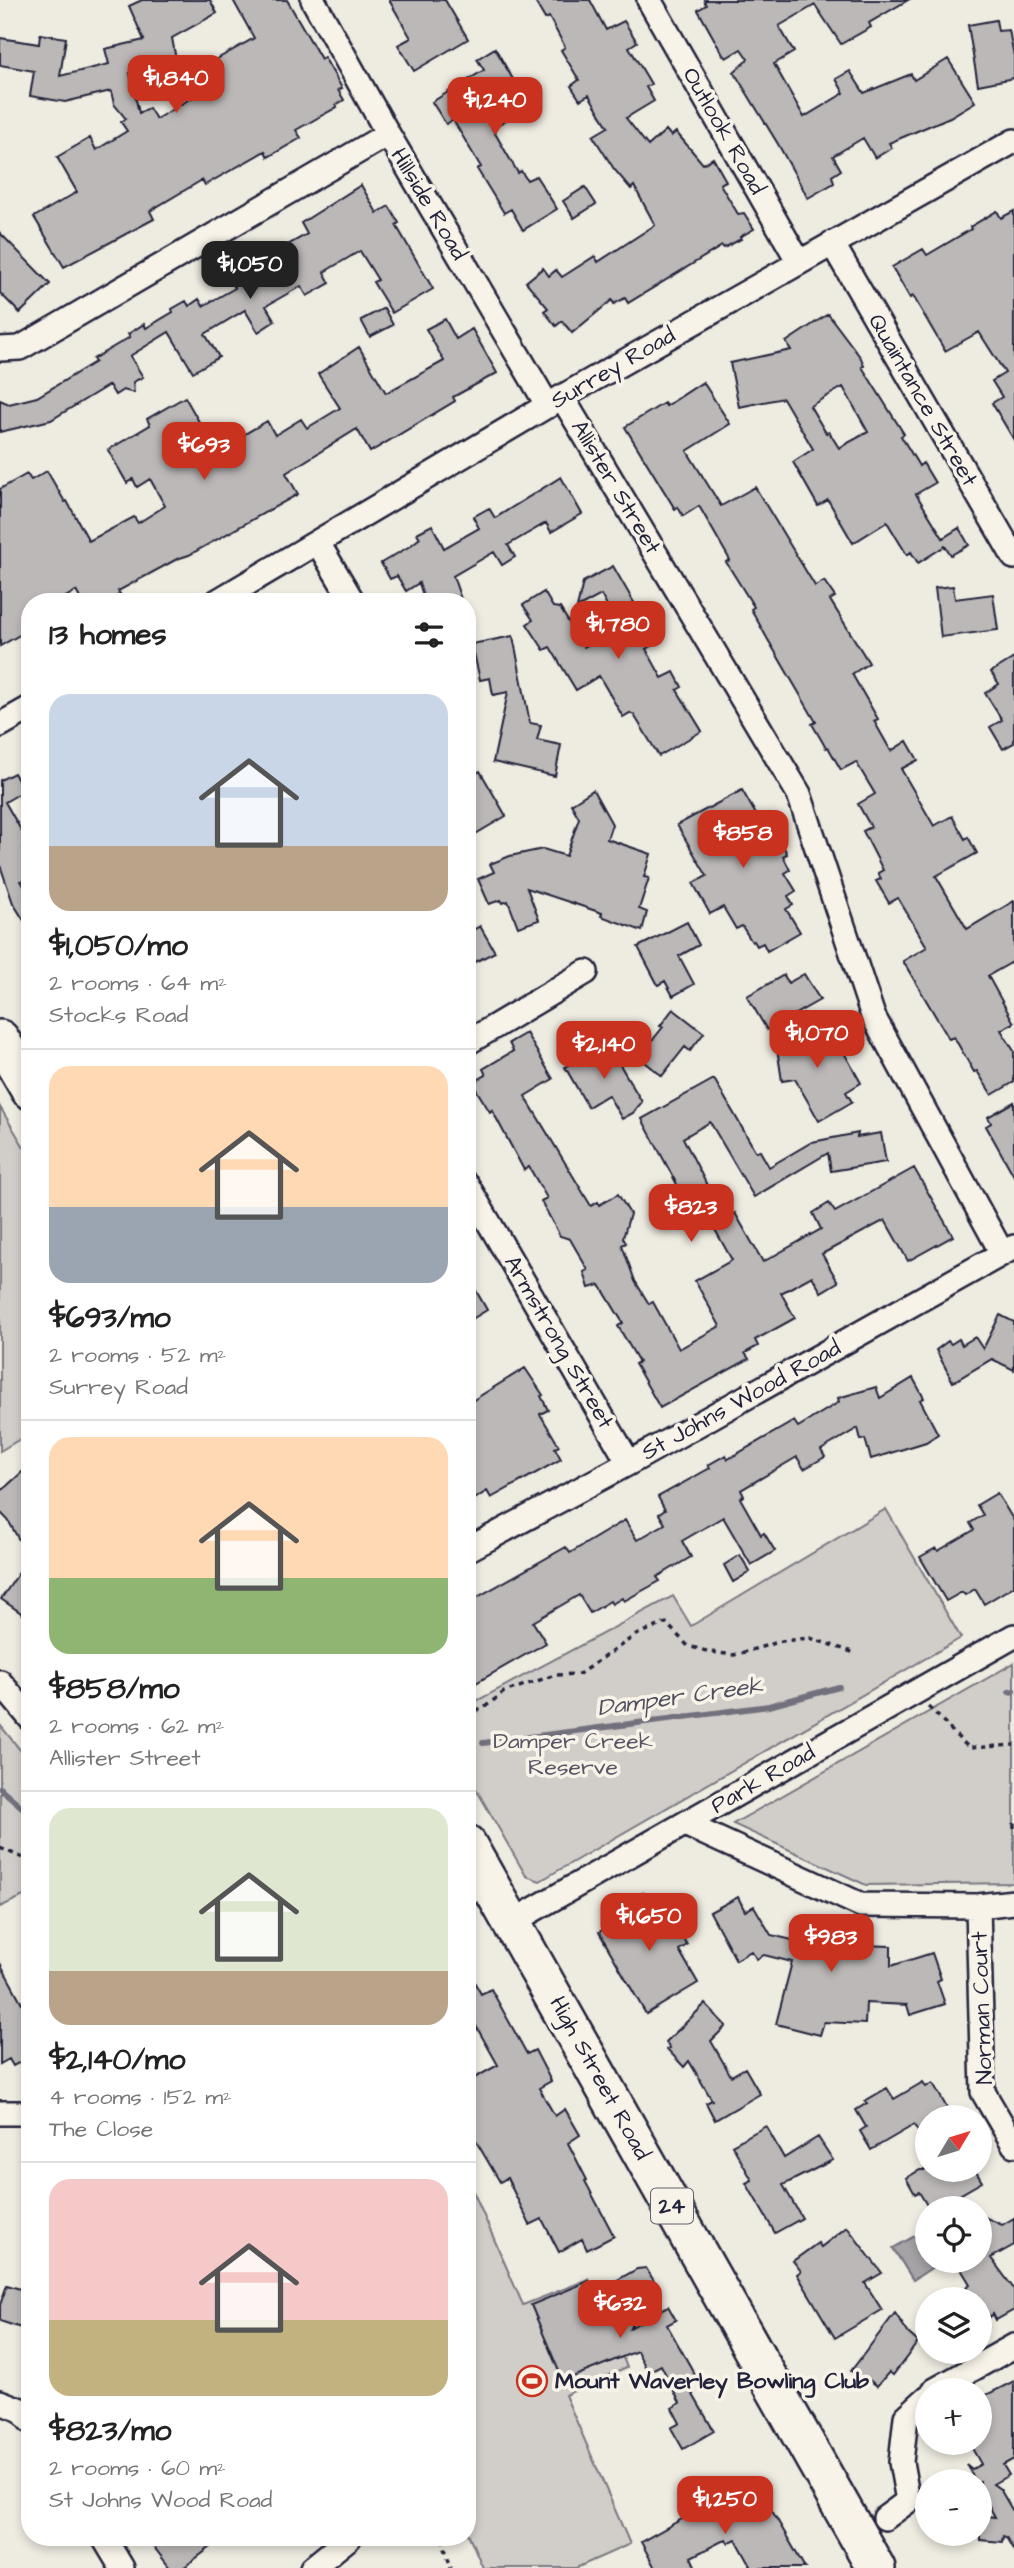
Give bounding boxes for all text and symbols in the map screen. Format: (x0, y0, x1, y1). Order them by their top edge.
pin: $1,840 (119, 55, 233, 115)
street label: Outlook Road (675, 61, 773, 201)
text: $1,840 (144, 62, 208, 94)
pin: $1,240 (438, 78, 552, 137)
text: $1,240 (463, 84, 527, 116)
street label: Hillside Road (383, 142, 475, 266)
pin: $1,050 (193, 242, 307, 301)
text: $1,050 (217, 248, 283, 280)
street label: Quaintance Street (861, 308, 986, 493)
street label: Surrey Road (545, 319, 682, 417)
street label: Allister Street (563, 414, 669, 561)
pin: $693 (163, 422, 245, 482)
text: $693 (178, 429, 230, 461)
pin: $1,780 (561, 602, 675, 661)
text: $1,780 (586, 608, 650, 640)
text: 13 homes (49, 614, 166, 656)
icon: filters (410, 616, 448, 654)
icon: home (186, 740, 312, 866)
pin: $858 (702, 810, 784, 870)
text: $858 (714, 817, 772, 849)
text: $1,050/mo (49, 925, 188, 967)
text: 2 rooms · 64 m² (49, 967, 227, 999)
text: Stocks Road (49, 999, 188, 1031)
pin: $1,070 (760, 1010, 874, 1070)
text: $1,070 (785, 1017, 849, 1049)
pin: $2,140 (547, 1021, 661, 1081)
text: $2,140 (572, 1028, 636, 1060)
icon: home (186, 1112, 312, 1238)
pin: $823 (650, 1184, 732, 1244)
text: $823 (665, 1191, 717, 1223)
street label: Armstrong Street (495, 1249, 622, 1436)
text: $693/mo (49, 1297, 171, 1339)
street label: St Johns Wood Road (636, 1332, 847, 1468)
text: 2 rooms · 52 m² (49, 1339, 226, 1371)
text: Surrey Road (49, 1371, 188, 1403)
icon: home (186, 1483, 312, 1609)
text: $858/mo (49, 1668, 180, 1710)
water label: Damper Creek (595, 1668, 766, 1725)
text: 2 rooms · 62 m² (49, 1710, 224, 1742)
park label: Damper Creek Reserve (493, 1725, 653, 1783)
street label: Park Road (705, 1736, 821, 1822)
text: Allister Street (49, 1742, 201, 1774)
icon: home (186, 1854, 312, 1980)
pin: $1,650 (592, 1894, 706, 1953)
text: $1,650 (616, 1900, 682, 1932)
pin: $983 (790, 1914, 872, 1974)
text: $983 (805, 1921, 857, 1953)
street label: Norman Court (963, 1930, 1001, 2085)
street label: High Street Road (541, 1990, 658, 2166)
text: $2,140/mo (49, 2039, 185, 2081)
text: 4 rooms · 152 m² (49, 2081, 232, 2113)
north arrow (915, 2105, 992, 2182)
map controls (915, 2105, 992, 2546)
text: The Close (49, 2113, 153, 2145)
road number: 24 (651, 2188, 693, 2224)
button: locate (915, 2196, 992, 2273)
icon: home (186, 2225, 312, 2351)
pin: $632 (579, 2280, 661, 2340)
text: $632 (594, 2287, 646, 2319)
button: layers (915, 2287, 992, 2364)
sports icon: Mount Waverley Bowling Club (515, 2364, 549, 2398)
place label: Mount Waverley Bowling Club (555, 2365, 869, 2399)
button: + (915, 2378, 992, 2455)
text: $823/mo (49, 2410, 171, 2452)
text: 2 rooms · 60 m² (49, 2452, 226, 2484)
button: − (915, 2469, 992, 2546)
pin: $1,250 (668, 2476, 782, 2536)
text: $1,250 (693, 2483, 757, 2515)
text: St Johns Wood Road (49, 2484, 272, 2516)

